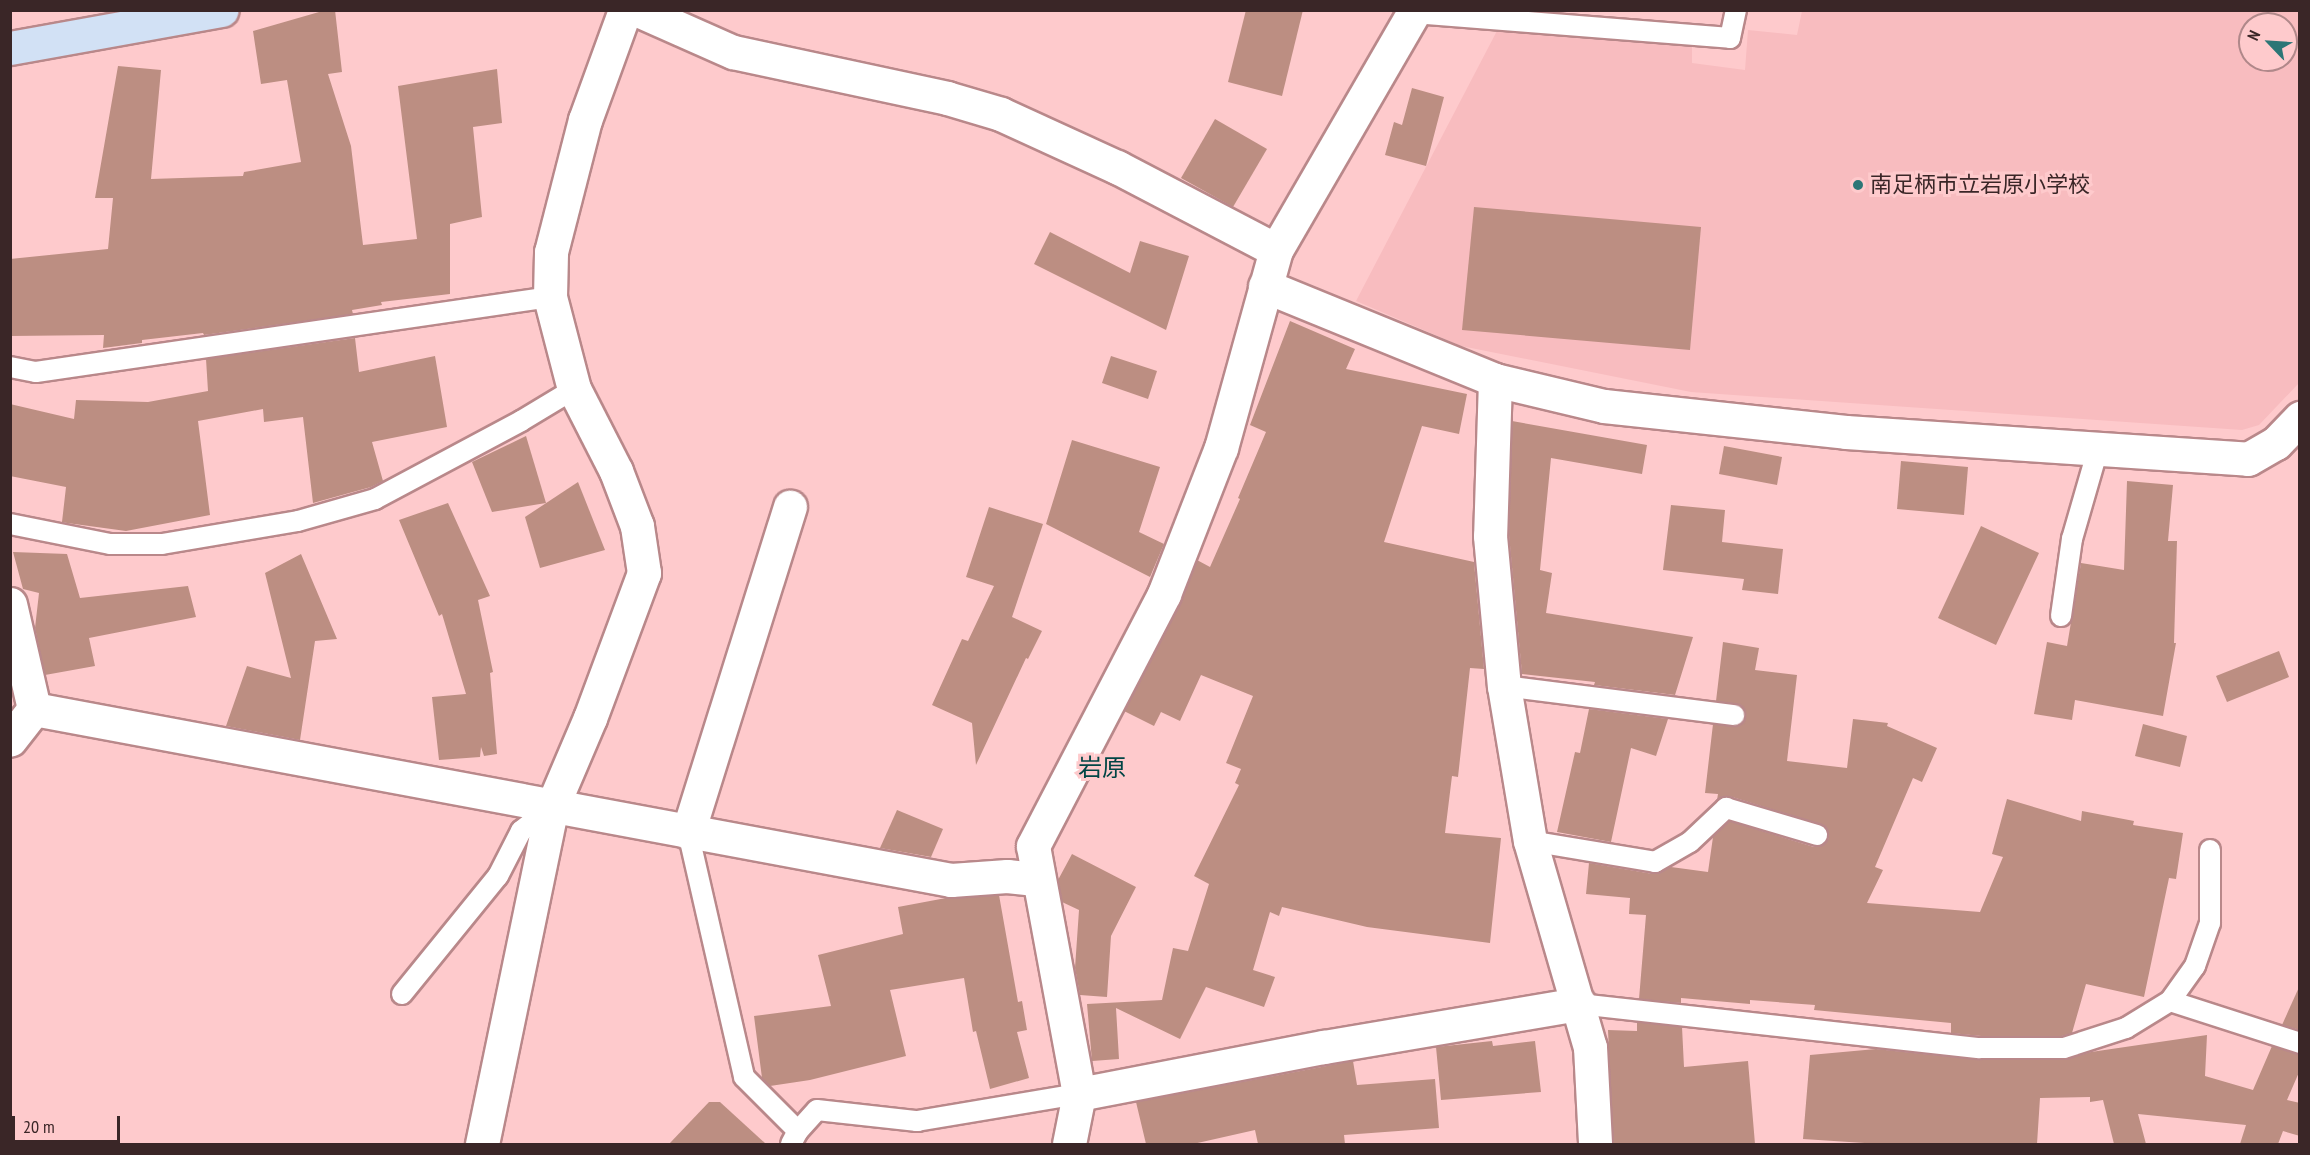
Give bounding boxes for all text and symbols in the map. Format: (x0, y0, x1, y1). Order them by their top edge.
north arrow (2238, 12, 2298, 72)
text: N (2243, 27, 2264, 43)
place label: 南足柄市立岩原小学校 (1870, 172, 2090, 198)
marker: 南足柄市立岩原小学校 (1851, 178, 1865, 192)
district label: 岩原 (1078, 754, 1126, 782)
scale bar (15, 1104, 123, 1142)
text: 20 m (23, 1115, 55, 1138)

